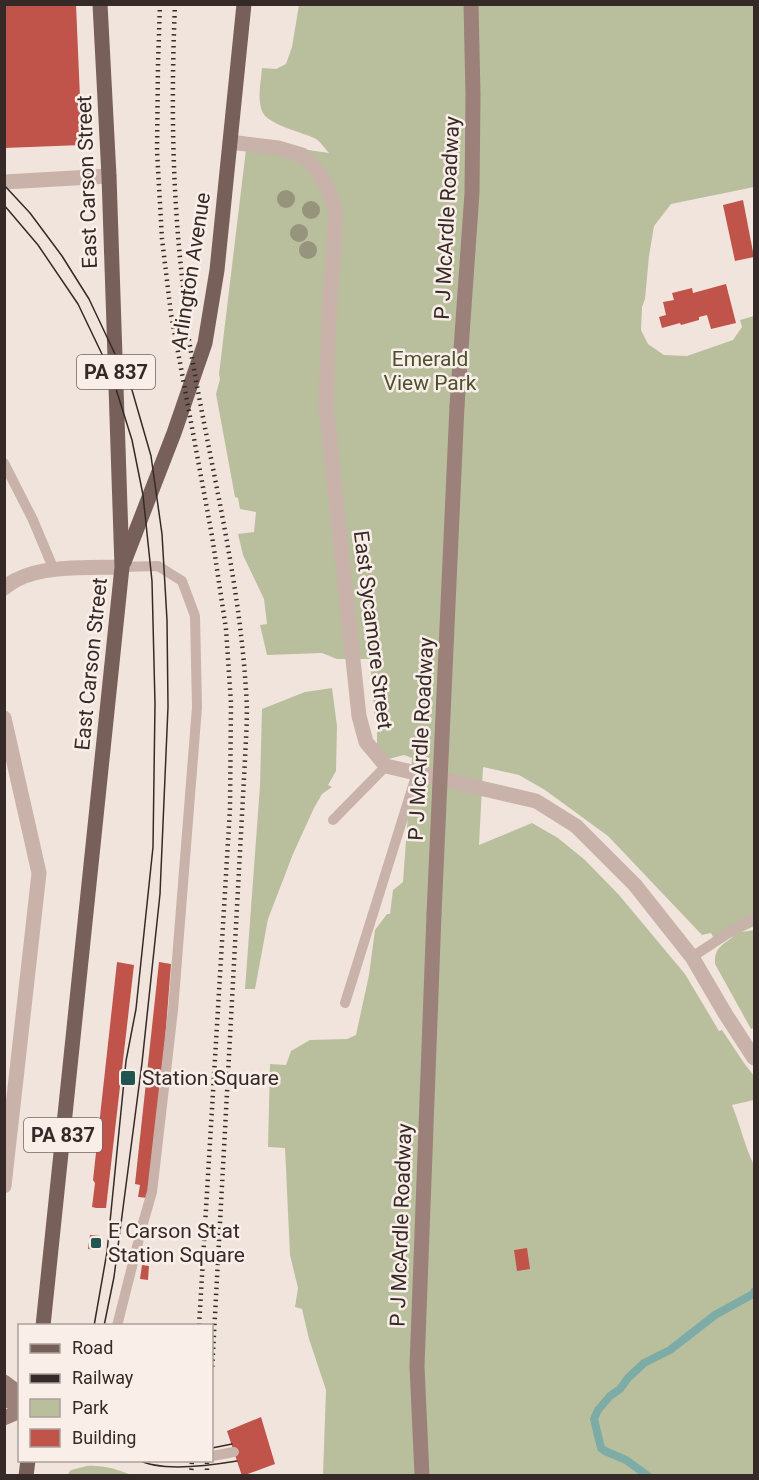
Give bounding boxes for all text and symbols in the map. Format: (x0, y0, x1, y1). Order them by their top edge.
street label: East Carson Street (72, 95, 102, 269)
street label: P J McArdle Roadway (430, 116, 464, 320)
street label: Arlington Avenue (167, 191, 215, 351)
park label: Emerald View Park (384, 347, 477, 395)
road number: PA 837 (77, 355, 155, 389)
street label: East Sycamore Street (349, 529, 397, 731)
street label: East Carson Street (70, 576, 112, 752)
street label: P J McArdle Roadway (404, 637, 438, 841)
place label: Station Square (142, 1066, 279, 1090)
marker: Station Square (119, 1069, 137, 1087)
road number: PA 837 (24, 1118, 102, 1152)
street label: P J McArdle Roadway (385, 1123, 417, 1327)
place label: E Carson St at Station Square (108, 1219, 245, 1267)
marker: E Carson St at Station Square (89, 1236, 103, 1250)
legend (18, 1324, 213, 1462)
text: Road (72, 1337, 113, 1358)
text: Railway (72, 1367, 134, 1388)
text: Park (72, 1397, 109, 1418)
text: Building (72, 1427, 136, 1448)

